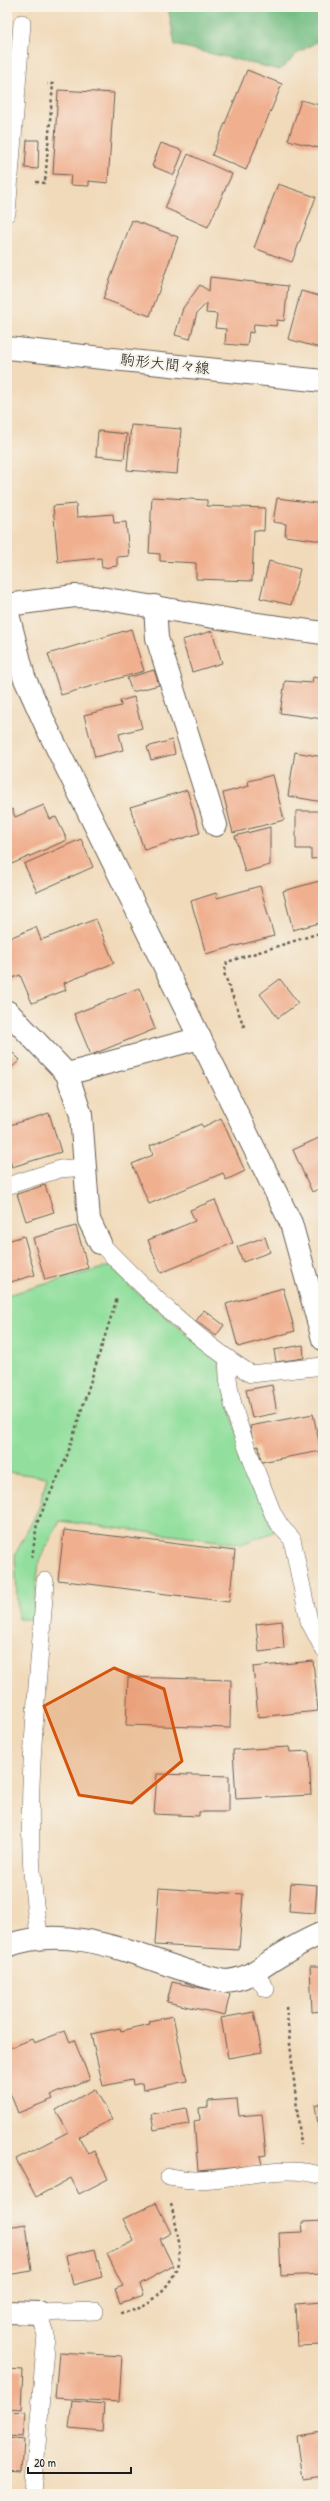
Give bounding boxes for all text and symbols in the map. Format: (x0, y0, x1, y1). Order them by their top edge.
street label: 駒形大間々線 (119, 348, 211, 379)
scale bar (28, 2449, 131, 2475)
text: 20 m (34, 2454, 56, 2471)

